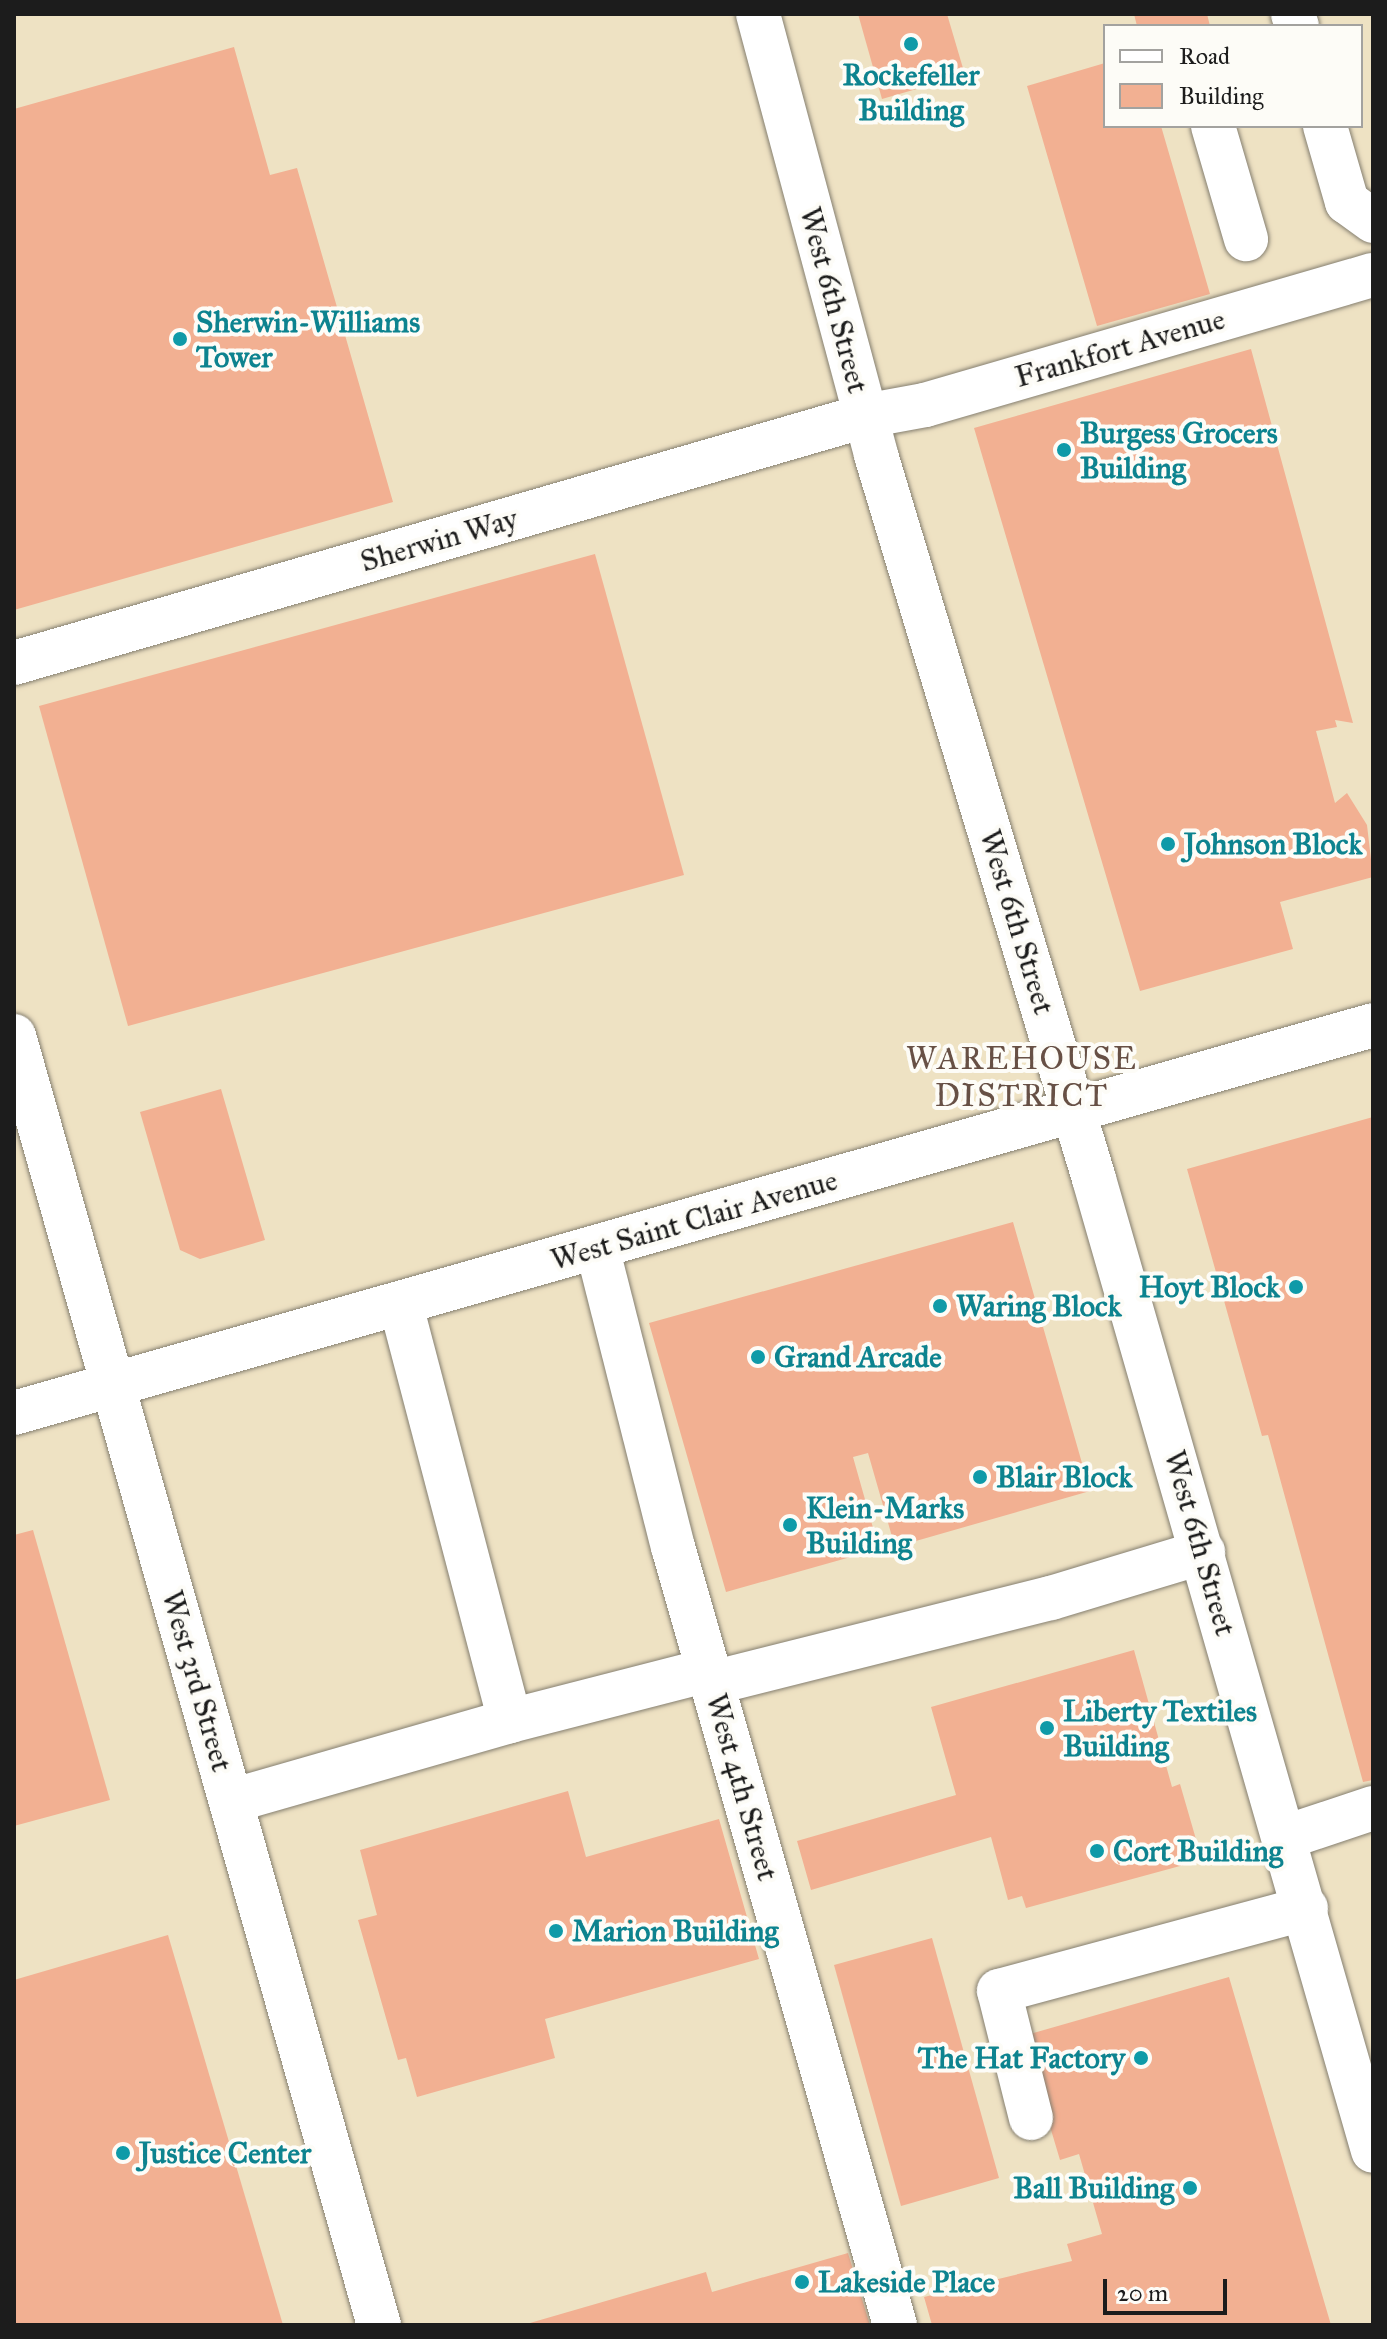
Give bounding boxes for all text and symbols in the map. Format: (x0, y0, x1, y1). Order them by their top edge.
legend (1103, 24, 1363, 128)
marker: Rockefeller Building (902, 35, 920, 53)
text: Road (1179, 41, 1230, 71)
place label: Rockefeller Building (842, 57, 980, 128)
text: Building (1179, 81, 1264, 111)
street label: West 6th Street (792, 203, 876, 397)
street label: Frankfort Avenue (1011, 301, 1229, 395)
place label: Sherwin-Williams Tower (196, 304, 420, 374)
marker: Sherwin-Williams Tower (171, 330, 189, 348)
place label: Burgess Grocers Building (1080, 415, 1278, 486)
marker: Burgess Grocers Building (1055, 441, 1073, 459)
street label: Sherwin Way (356, 500, 522, 580)
street label: West 6th Street (972, 825, 1062, 1019)
place label: Johnson Block (1184, 826, 1362, 862)
marker: Johnson Block (1159, 835, 1177, 853)
district label: WAREHOUSE DISTRICT (906, 1041, 1138, 1116)
street label: West Saint Clair Avenue (547, 1162, 841, 1278)
place label: Hoyt Block (1138, 1269, 1280, 1305)
marker: Hoyt Block (1287, 1278, 1305, 1296)
place label: Waring Block (956, 1288, 1122, 1324)
marker: Waring Block (931, 1297, 949, 1315)
place label: Grand Arcade (774, 1339, 942, 1375)
marker: Grand Arcade (749, 1348, 767, 1366)
street label: West 6th Street (1156, 1446, 1244, 1640)
place label: Blair Block (996, 1459, 1132, 1495)
marker: Blair Block (971, 1468, 989, 1486)
place label: Klein-Marks Building (806, 1490, 964, 1560)
marker: Klein-Marks Building (781, 1516, 799, 1534)
street label: West 3rd Street (154, 1586, 240, 1776)
street label: West 4th Street (698, 1689, 786, 1885)
place label: Liberty Textiles Building (1063, 1693, 1257, 1764)
marker: Liberty Textiles Building (1038, 1719, 1056, 1737)
place label: Cort Building (1113, 1833, 1283, 1869)
marker: Cort Building (1088, 1842, 1106, 1860)
place label: Marion Building (572, 1913, 779, 1949)
marker: Marion Building (547, 1922, 565, 1940)
place label: The Hat Factory (918, 2040, 1125, 2076)
marker: The Hat Factory (1132, 2049, 1150, 2067)
place label: Justice Center (139, 2135, 311, 2171)
marker: Justice Center (114, 2144, 132, 2162)
place label: Ball Building (1013, 2170, 1174, 2206)
marker: Ball Building (1181, 2179, 1199, 2197)
scale bar (1107, 2263, 1231, 2313)
place label: Lakeside Place (818, 2264, 995, 2300)
marker: Lakeside Place (793, 2273, 811, 2291)
text: 20 m (1117, 2278, 1168, 2308)

